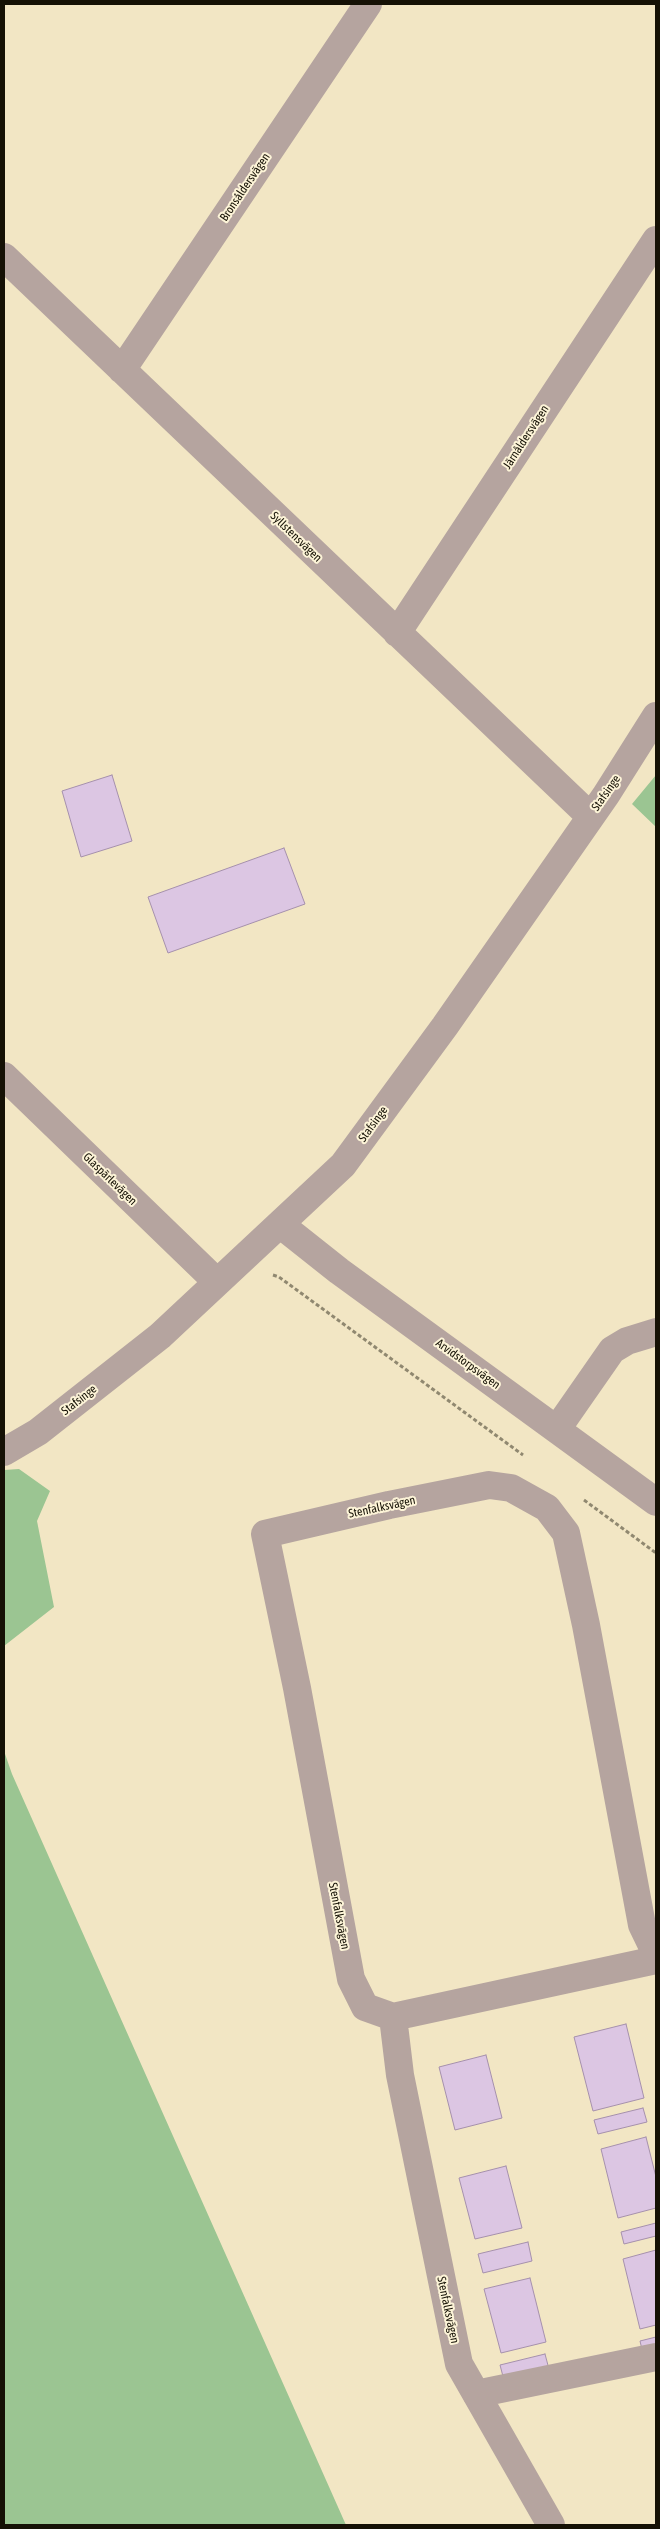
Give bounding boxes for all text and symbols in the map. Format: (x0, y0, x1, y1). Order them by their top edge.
street label: Bronsåldersvägen (217, 150, 273, 224)
street label: Järnåldersvägen (500, 402, 552, 472)
street label: Syllstensvägen (267, 509, 325, 565)
street label: Stafsinge (588, 772, 624, 814)
street label: Stafsinge (355, 1103, 391, 1145)
street label: Glaspärlevägen (80, 1150, 140, 1208)
street label: Arvidstorpsvägen (433, 1336, 503, 1392)
street label: Stafsinge (59, 1382, 99, 1418)
street label: Stenfalksvägen (347, 1493, 417, 1521)
street label: Stenfalksvägen (325, 1881, 353, 1951)
street label: Stenfalksvägen (434, 2275, 462, 2345)

